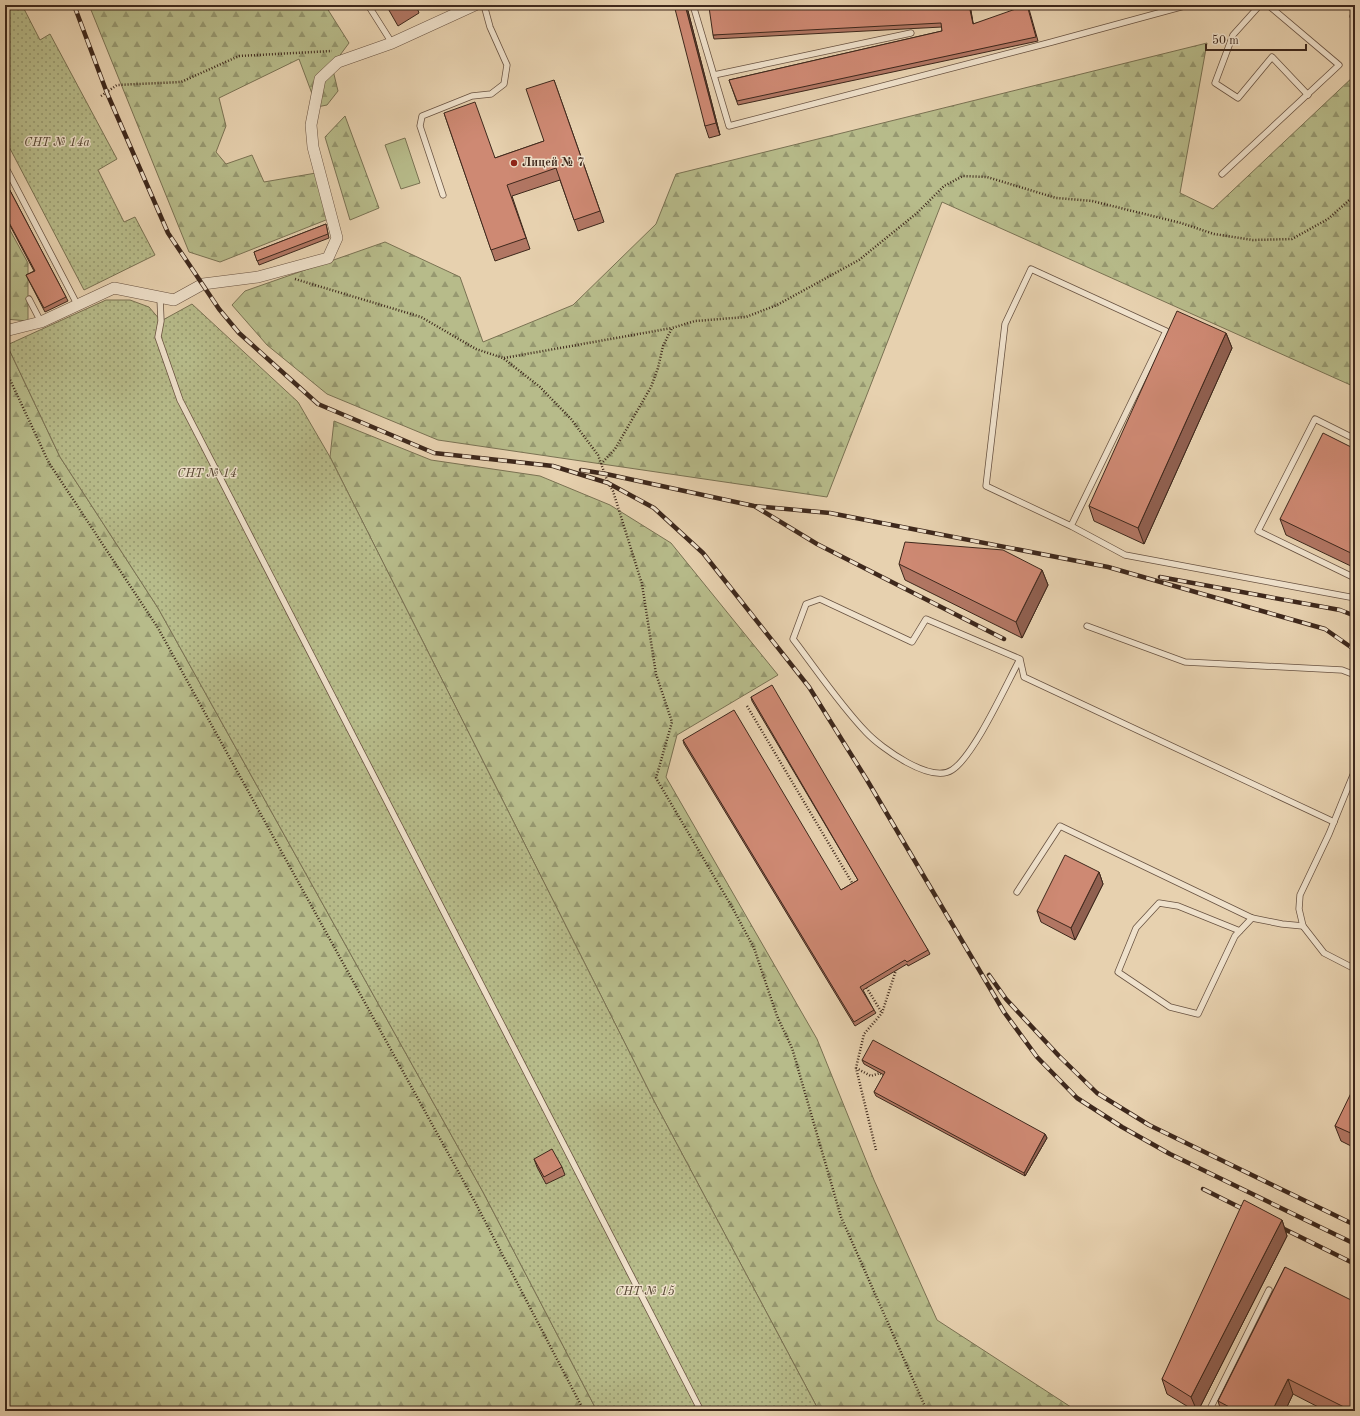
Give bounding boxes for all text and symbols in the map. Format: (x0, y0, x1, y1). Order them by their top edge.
scale bar (1206, 26, 1306, 52)
text: 50 m (1212, 34, 1239, 47)
park label: СНТ № 14а (24, 137, 90, 149)
place label: Лицей № 7 (522, 157, 584, 169)
marker: Лицей № 7 (509, 158, 519, 168)
park label: СНТ № 14 (177, 468, 237, 480)
park label: СНТ № 15 (615, 1285, 675, 1298)

